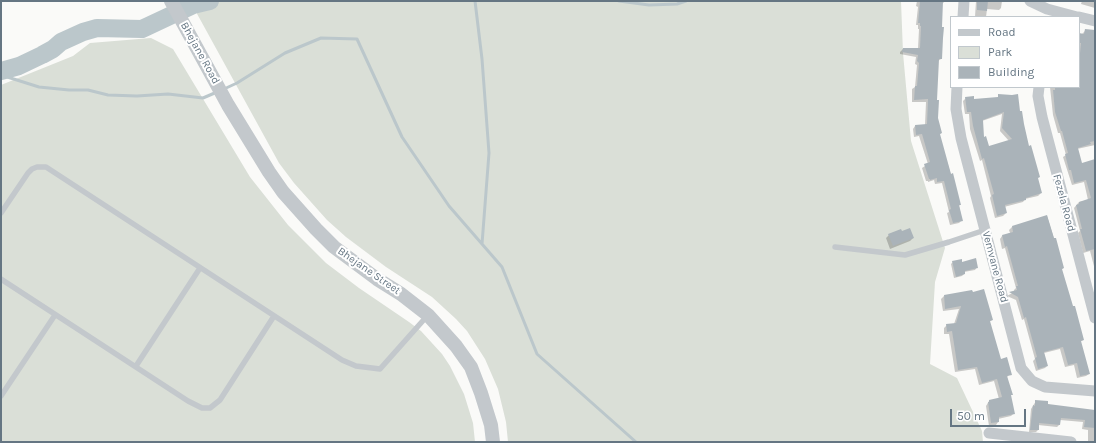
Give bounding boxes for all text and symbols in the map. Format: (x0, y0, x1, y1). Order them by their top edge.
legend (950, 16, 1080, 88)
street label: Bhejane Road (178, 20, 222, 86)
text: Road (988, 25, 1016, 39)
text: Park (988, 45, 1012, 59)
text: Building (988, 65, 1034, 79)
street label: Fezela Road (1050, 173, 1078, 233)
street label: Vemvane Road (979, 230, 1011, 304)
street label: Bhejane Street (335, 244, 403, 298)
scale bar (952, 401, 1028, 427)
text: 50 m (957, 409, 985, 423)

